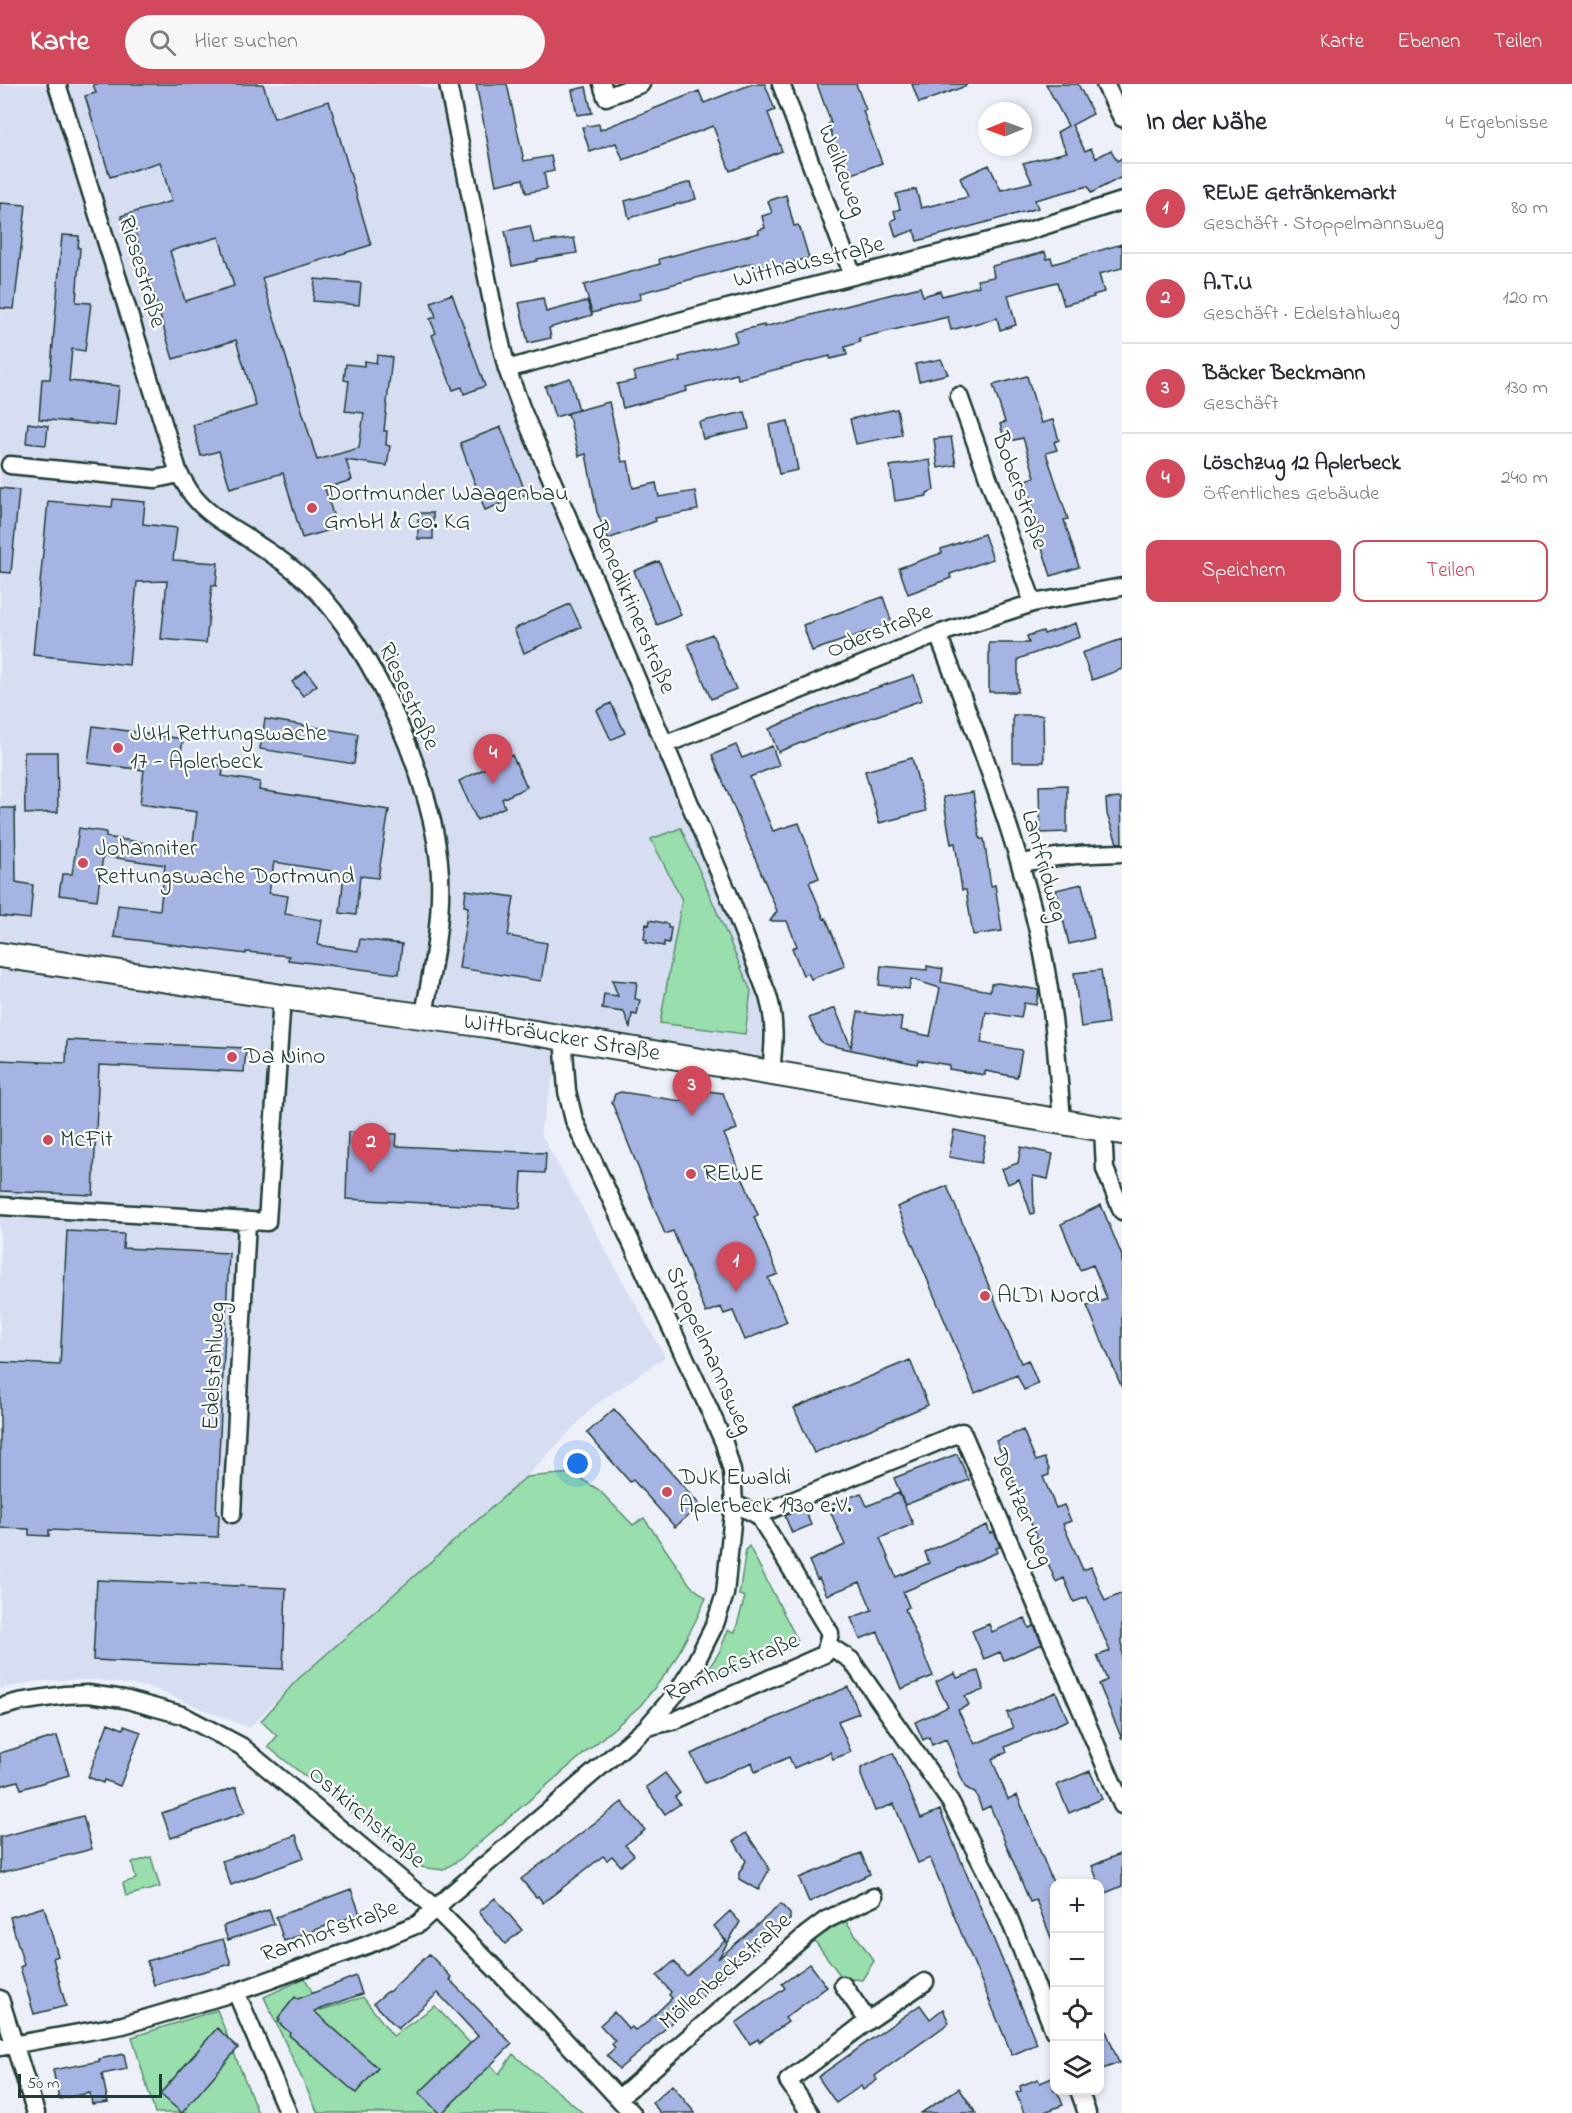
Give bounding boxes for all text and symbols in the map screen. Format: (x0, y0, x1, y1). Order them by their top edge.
search box (125, 15, 545, 69)
text: Karte (30, 22, 89, 63)
icon: search (146, 26, 179, 59)
text: Hier suchen (194, 26, 298, 58)
text: Karte (1320, 27, 1364, 57)
text: Ebenen (1397, 27, 1460, 57)
text: Teilen (1493, 27, 1542, 57)
north arrow (978, 102, 1032, 156)
text: In der Nähe (1146, 104, 1267, 142)
text: 4 Ergebnisse (1445, 109, 1548, 138)
street label: Weilkeweg (807, 120, 875, 222)
text: REWE Getränkemarkt (1203, 178, 1397, 210)
text: 1 (1162, 194, 1169, 223)
text: 80 m (1511, 194, 1548, 223)
text: Geschäft · Stoppelmannsweg (1203, 210, 1444, 239)
street label: Riesestraße (107, 212, 175, 332)
street label: Witthausstraße (730, 227, 888, 299)
text: A.T.U (1203, 268, 1252, 300)
text: 2 (1161, 284, 1170, 313)
text: 120 m (1503, 284, 1548, 313)
text: Geschäft · Edelstahlweg (1203, 300, 1400, 329)
text: Bäcker Beckmann (1203, 358, 1365, 390)
text: 3 (1161, 374, 1170, 403)
text: 130 m (1504, 374, 1548, 403)
text: Geschäft (1203, 390, 1278, 419)
street label: Boberstraße (981, 426, 1057, 555)
text: Löschzug 12 Aplerbeck (1203, 448, 1401, 480)
text: 4 (1161, 464, 1170, 493)
text: 240 m (1501, 464, 1548, 493)
place label: Dortmunder Waagenbau GmbH & Co. KG (323, 477, 569, 540)
text: Öffentliches Gebäude (1203, 480, 1379, 509)
marker: Dortmunder Waagenbau GmbH & Co. KG (305, 501, 319, 515)
street label: Benediktinerstraße (580, 515, 684, 700)
button: Speichern (1146, 540, 1341, 602)
button: Teilen (1353, 540, 1548, 602)
street label: Oderstraße (822, 595, 938, 669)
street label: Riesestraße (368, 637, 448, 757)
place label: JUH Rettungswache 17 - Aplerbeck (130, 717, 327, 780)
pin: 4 (474, 734, 512, 784)
marker: JUH Rettungswache 17 - Aplerbeck (111, 741, 125, 755)
street label: Lantfridweg (1010, 806, 1076, 926)
place label: Johanniter Rettungswache Dortmund (95, 832, 355, 895)
marker: Johanniter Rettungswache Dortmund (76, 856, 90, 870)
street label: Wittbräucker Straße (461, 1004, 663, 1071)
place label: Da Nino (243, 1040, 325, 1075)
marker: Da Nino (225, 1050, 239, 1064)
pin: 3 (672, 1066, 712, 1116)
place label: McFit (60, 1123, 113, 1158)
pin: 2 (352, 1124, 391, 1173)
marker: McFit (41, 1133, 55, 1147)
place label: REWE (703, 1157, 764, 1192)
marker: REWE (684, 1167, 698, 1181)
pin: 1 (716, 1242, 756, 1292)
street label: Stoppelmannsweg (655, 1261, 761, 1441)
place label: ALDI Nord (997, 1279, 1100, 1314)
marker: ALDI Nord (978, 1289, 992, 1303)
street label: Edelstahlweg (194, 1301, 236, 1431)
street label: Deutzer Weg (980, 1443, 1061, 1572)
your location (563, 1449, 592, 1478)
place label: DJK Ewaldi Aplerbeck 1930 e.V. (678, 1461, 852, 1524)
marker: DJK Ewaldi Aplerbeck 1930 e.V. (660, 1485, 674, 1499)
street label: Ramhofstraße (659, 1624, 805, 1712)
street label: Ostkirchstraße (299, 1758, 433, 1878)
map controls (1050, 1879, 1104, 2095)
button: + (1050, 1879, 1104, 1933)
street label: Ramhofstraße (256, 1891, 404, 1973)
street label: Möllenbeckstraße (652, 1904, 800, 2040)
button: − (1050, 1933, 1104, 1987)
button: locate (1050, 1987, 1104, 2041)
button: layers (1050, 2041, 1104, 2095)
scale bar (18, 2071, 162, 2098)
text: 50 m (27, 2072, 59, 2096)

